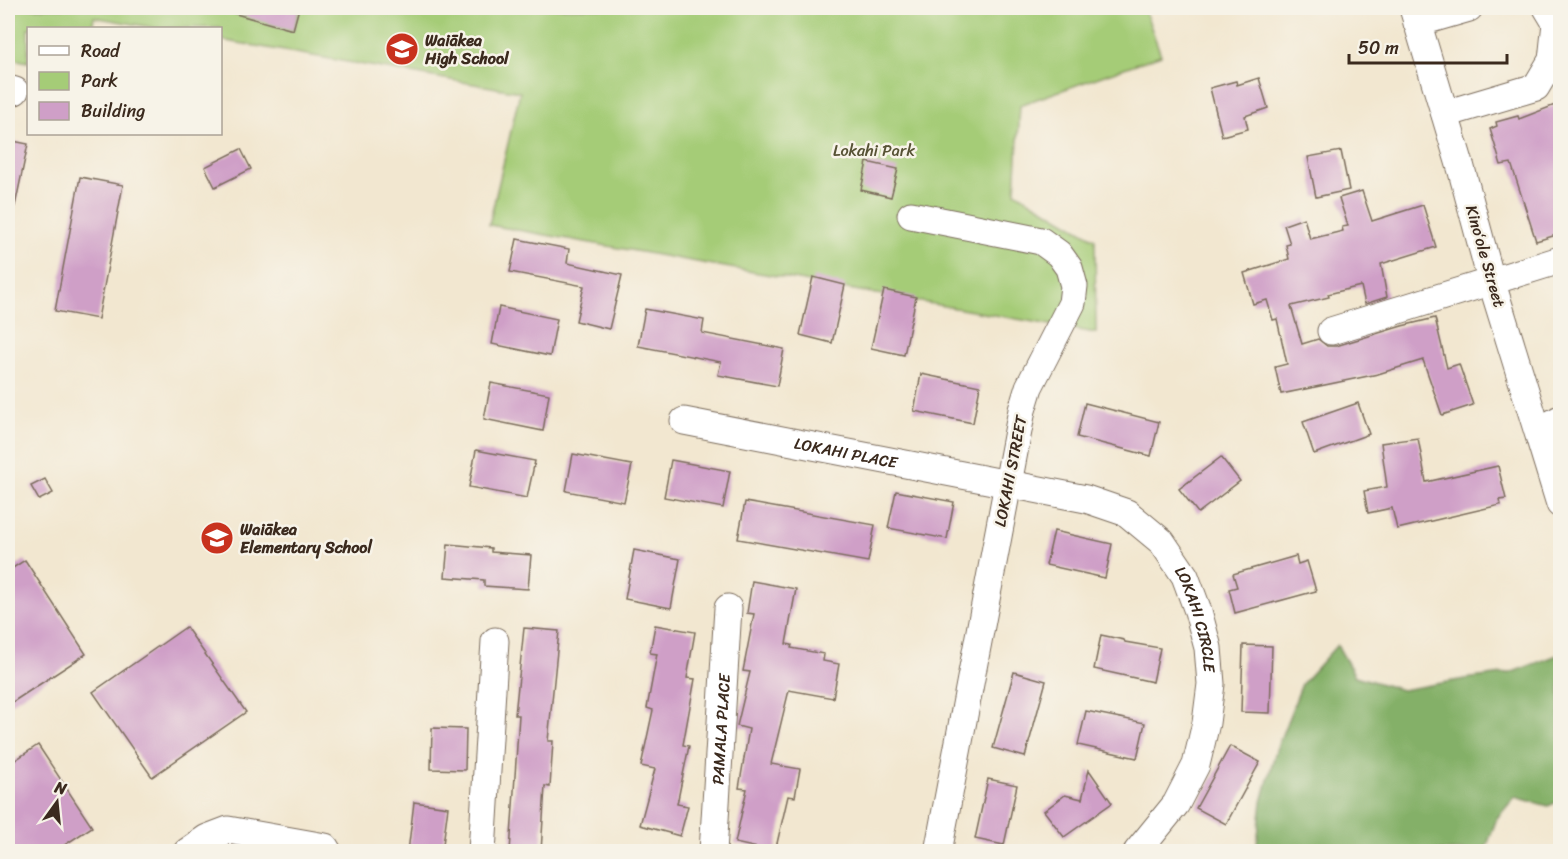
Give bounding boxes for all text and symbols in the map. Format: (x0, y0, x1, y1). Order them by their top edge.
place label: Waiākea High School (424, 26, 510, 73)
legend (27, 27, 222, 135)
scale bar (1349, 27, 1506, 65)
school or university icon: Waiākea High School (384, 31, 420, 67)
text: 50 m (1358, 32, 1399, 64)
text: Road (81, 35, 121, 67)
text: Park (81, 65, 118, 97)
text: Building (81, 95, 145, 127)
park label: Lokahi Park (833, 136, 915, 165)
street label: Kinoʻole Street (1457, 202, 1514, 311)
street label: LOKAHI STREET (985, 412, 1036, 529)
street label: LOKAHI PLACE (792, 429, 901, 477)
place label: Waiākea Elementary School (240, 515, 373, 562)
school or university icon: Waiākea Elementary School (199, 520, 235, 556)
street label: LOKAHI CIRCLE (1167, 559, 1224, 674)
street label: PAMALA PLACE (703, 672, 739, 786)
north arrow (27, 772, 87, 832)
text: N (51, 772, 71, 804)

